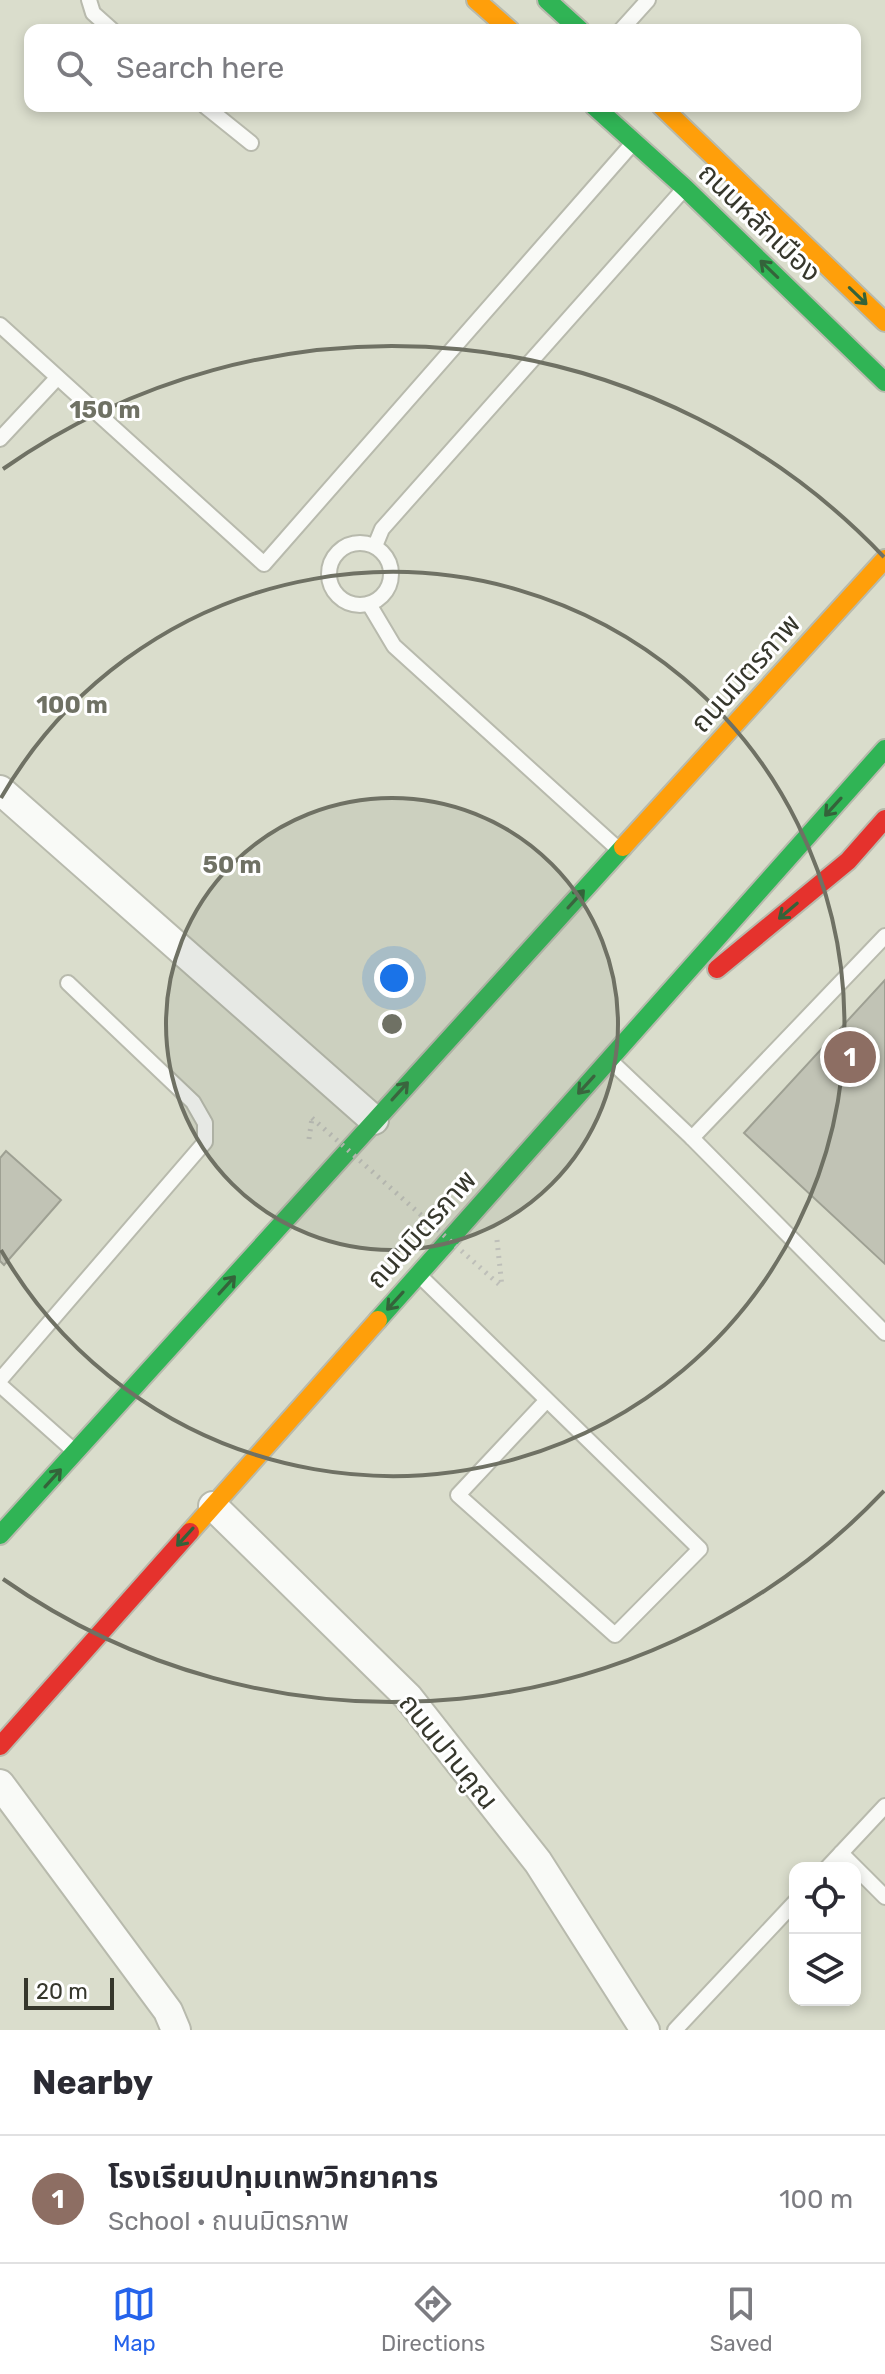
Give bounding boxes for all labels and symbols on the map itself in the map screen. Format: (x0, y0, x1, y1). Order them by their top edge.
street label: ถนนหลักเมือง (692, 156, 828, 289)
one-way arrow (760, 260, 779, 279)
one-way arrow (848, 286, 867, 305)
text: 150 m (70, 396, 140, 424)
street label: ถนนมิตรภาพ (684, 607, 807, 739)
text: 100 m (36, 691, 108, 719)
one-way arrow (823, 797, 842, 817)
text: 50 m (203, 851, 261, 879)
one-way arrow (566, 890, 584, 910)
one-way arrow (778, 902, 799, 919)
your location (374, 958, 414, 998)
centre of rings (378, 1010, 406, 1038)
pin: 1 (824, 1027, 876, 1087)
one-way arrow (577, 1075, 595, 1095)
one-way arrow (391, 1082, 409, 1102)
street label: ถนนมิตรภาพ (360, 1163, 483, 1295)
one-way arrow (218, 1276, 236, 1296)
one-way arrow (386, 1290, 404, 1310)
one-way arrow (43, 1468, 61, 1488)
one-way arrow (176, 1527, 194, 1547)
street label: ถนนปานคูณ (391, 1687, 505, 1816)
scale bar (24, 1974, 114, 2010)

